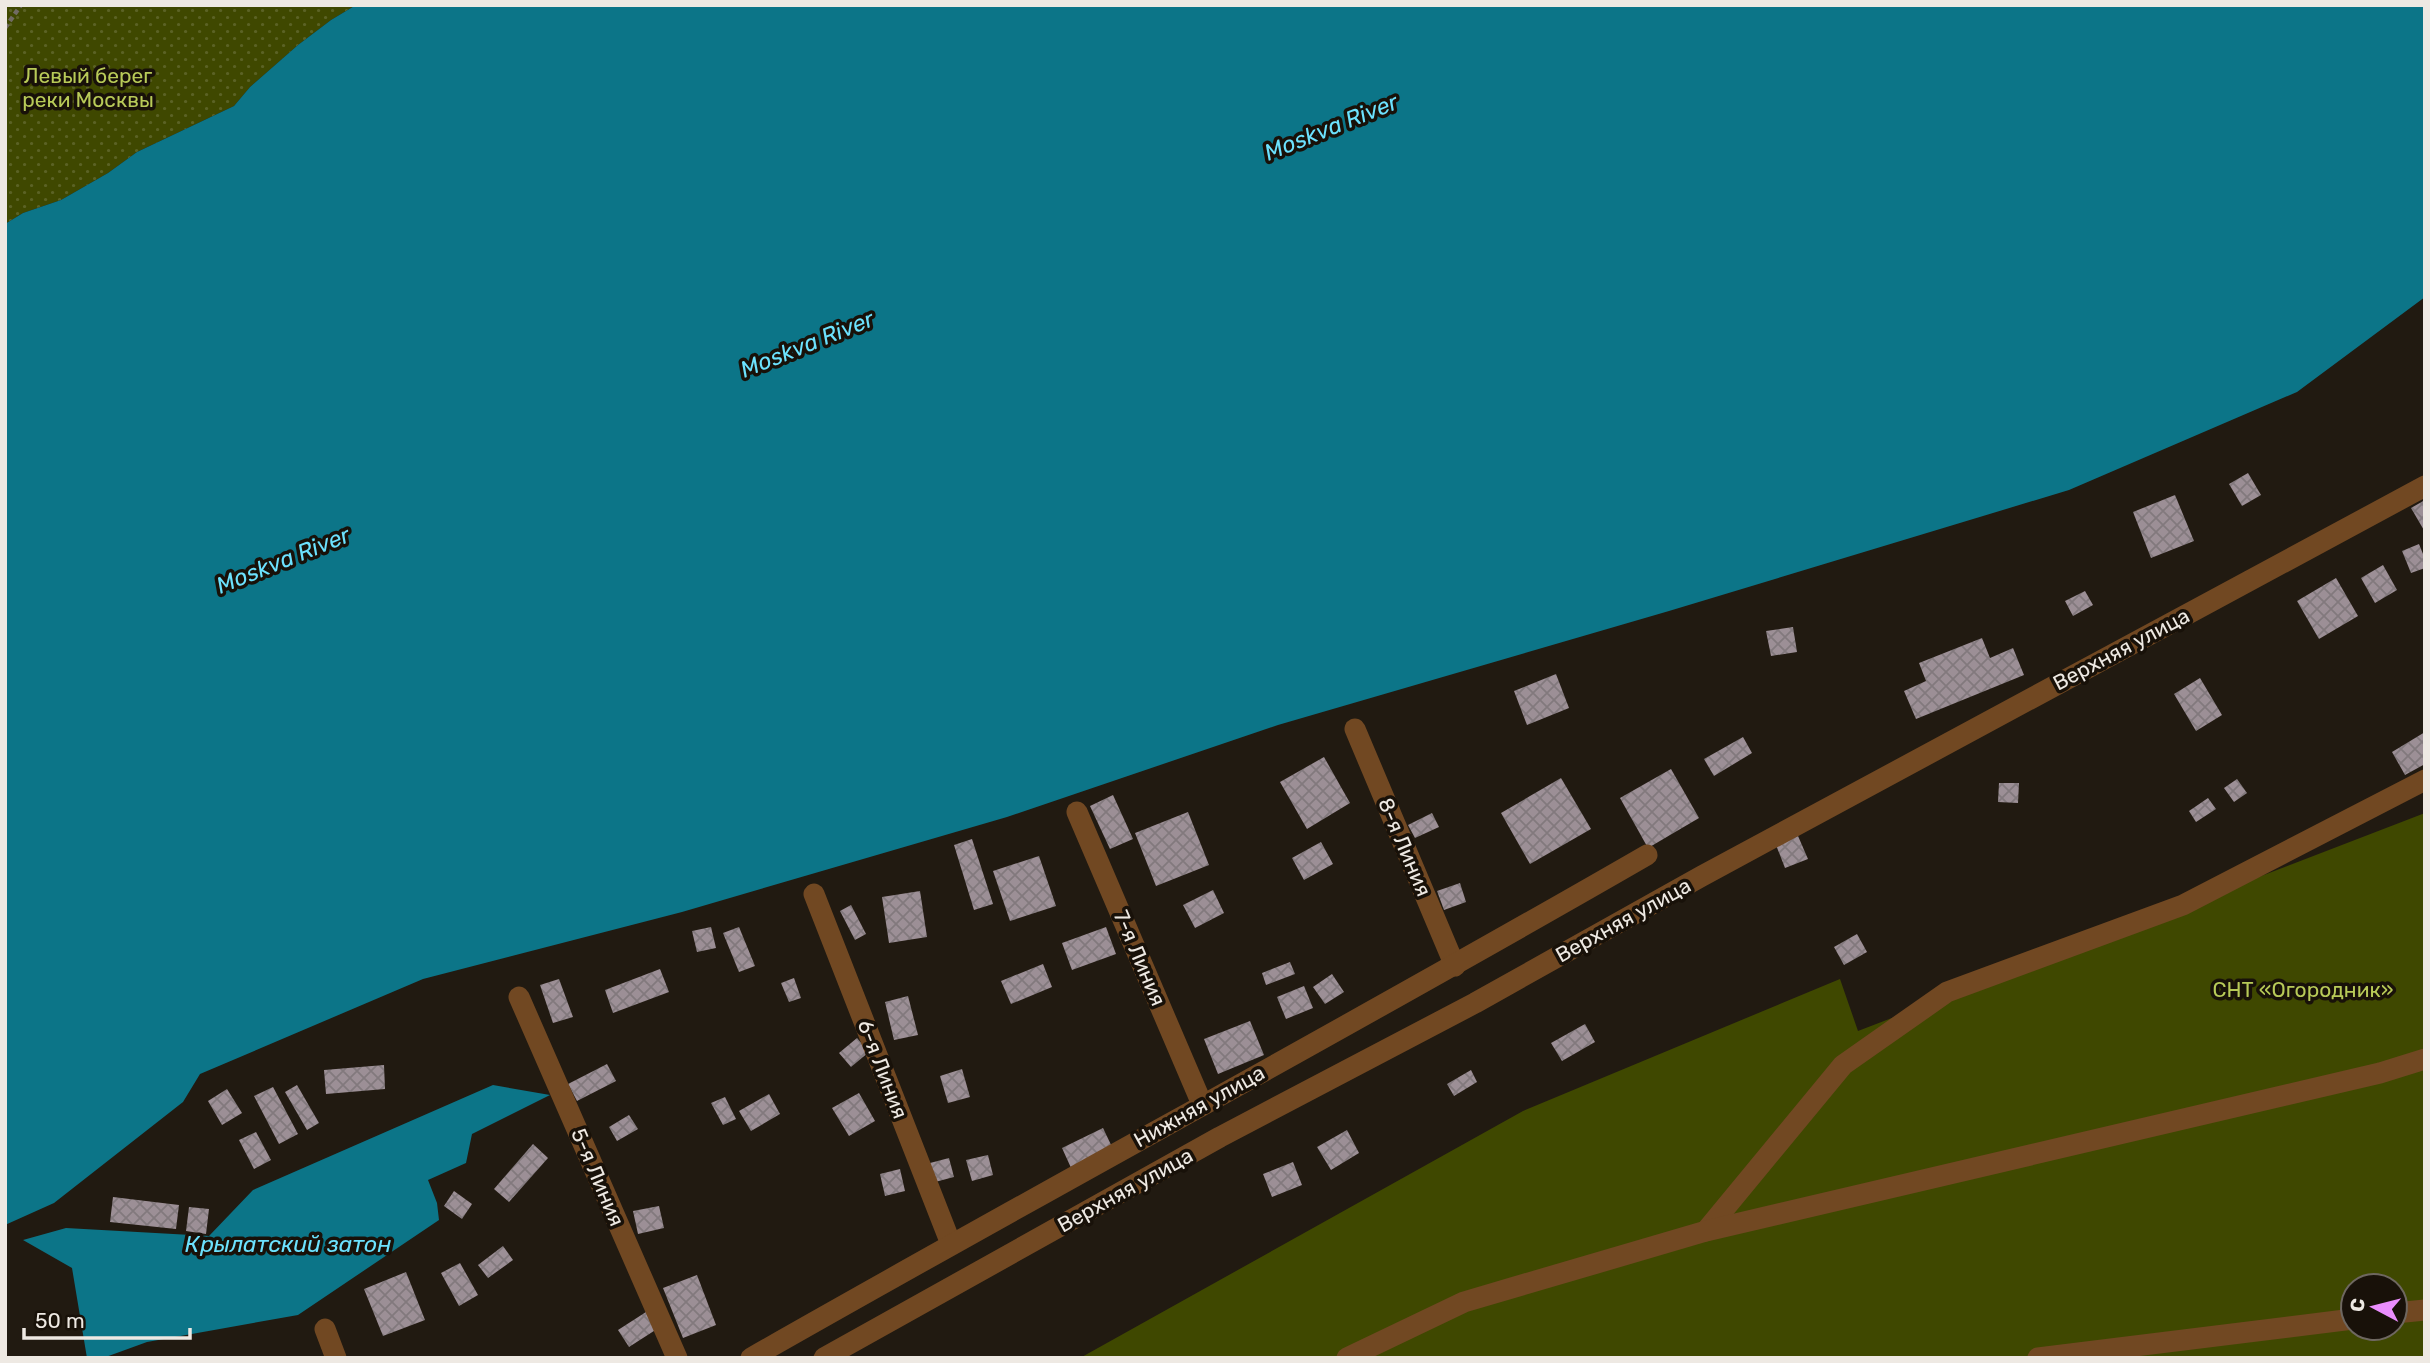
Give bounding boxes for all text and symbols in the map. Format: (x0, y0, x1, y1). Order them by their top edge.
park label: Левый берег реки Москвы (22, 63, 154, 112)
water label: Moskva River (1260, 87, 1403, 166)
water label: Moskva River (736, 304, 879, 383)
water label: Moskva River (212, 520, 355, 599)
street label: Верхняя улица (2049, 603, 2193, 695)
street label: 8-я Линия (1373, 794, 1437, 900)
street label: Верхняя улица (1551, 872, 1695, 968)
street label: 7-я Линия (1109, 906, 1171, 1010)
park label: СНТ «Огородник» (2213, 977, 2393, 1002)
street label: 6-я Линия (853, 1016, 913, 1122)
street label: Нижняя улица (1129, 1060, 1269, 1152)
street label: 5-я Линия (566, 1124, 630, 1230)
street label: Верхняя улица (1053, 1142, 1197, 1238)
water label: Крылатский затон (185, 1230, 391, 1258)
north arrow (2339, 1272, 2409, 1342)
scale bar (24, 1296, 191, 1340)
text: С (2345, 1297, 2370, 1313)
text: 50 m (35, 1308, 85, 1333)

